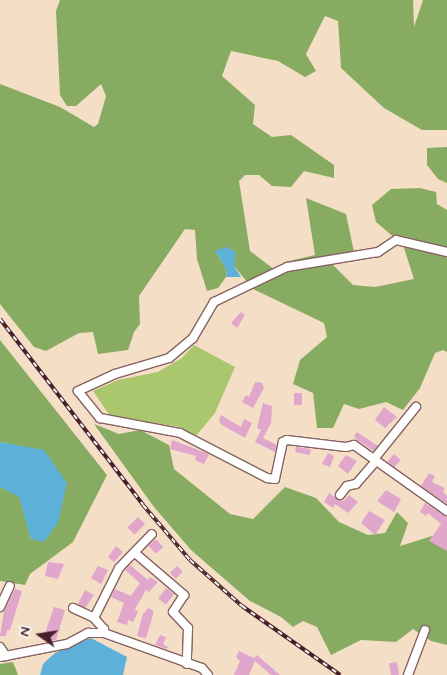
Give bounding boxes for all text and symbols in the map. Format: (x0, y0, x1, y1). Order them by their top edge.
north arrow (15, 610, 65, 660)
text: N (16, 625, 35, 638)

